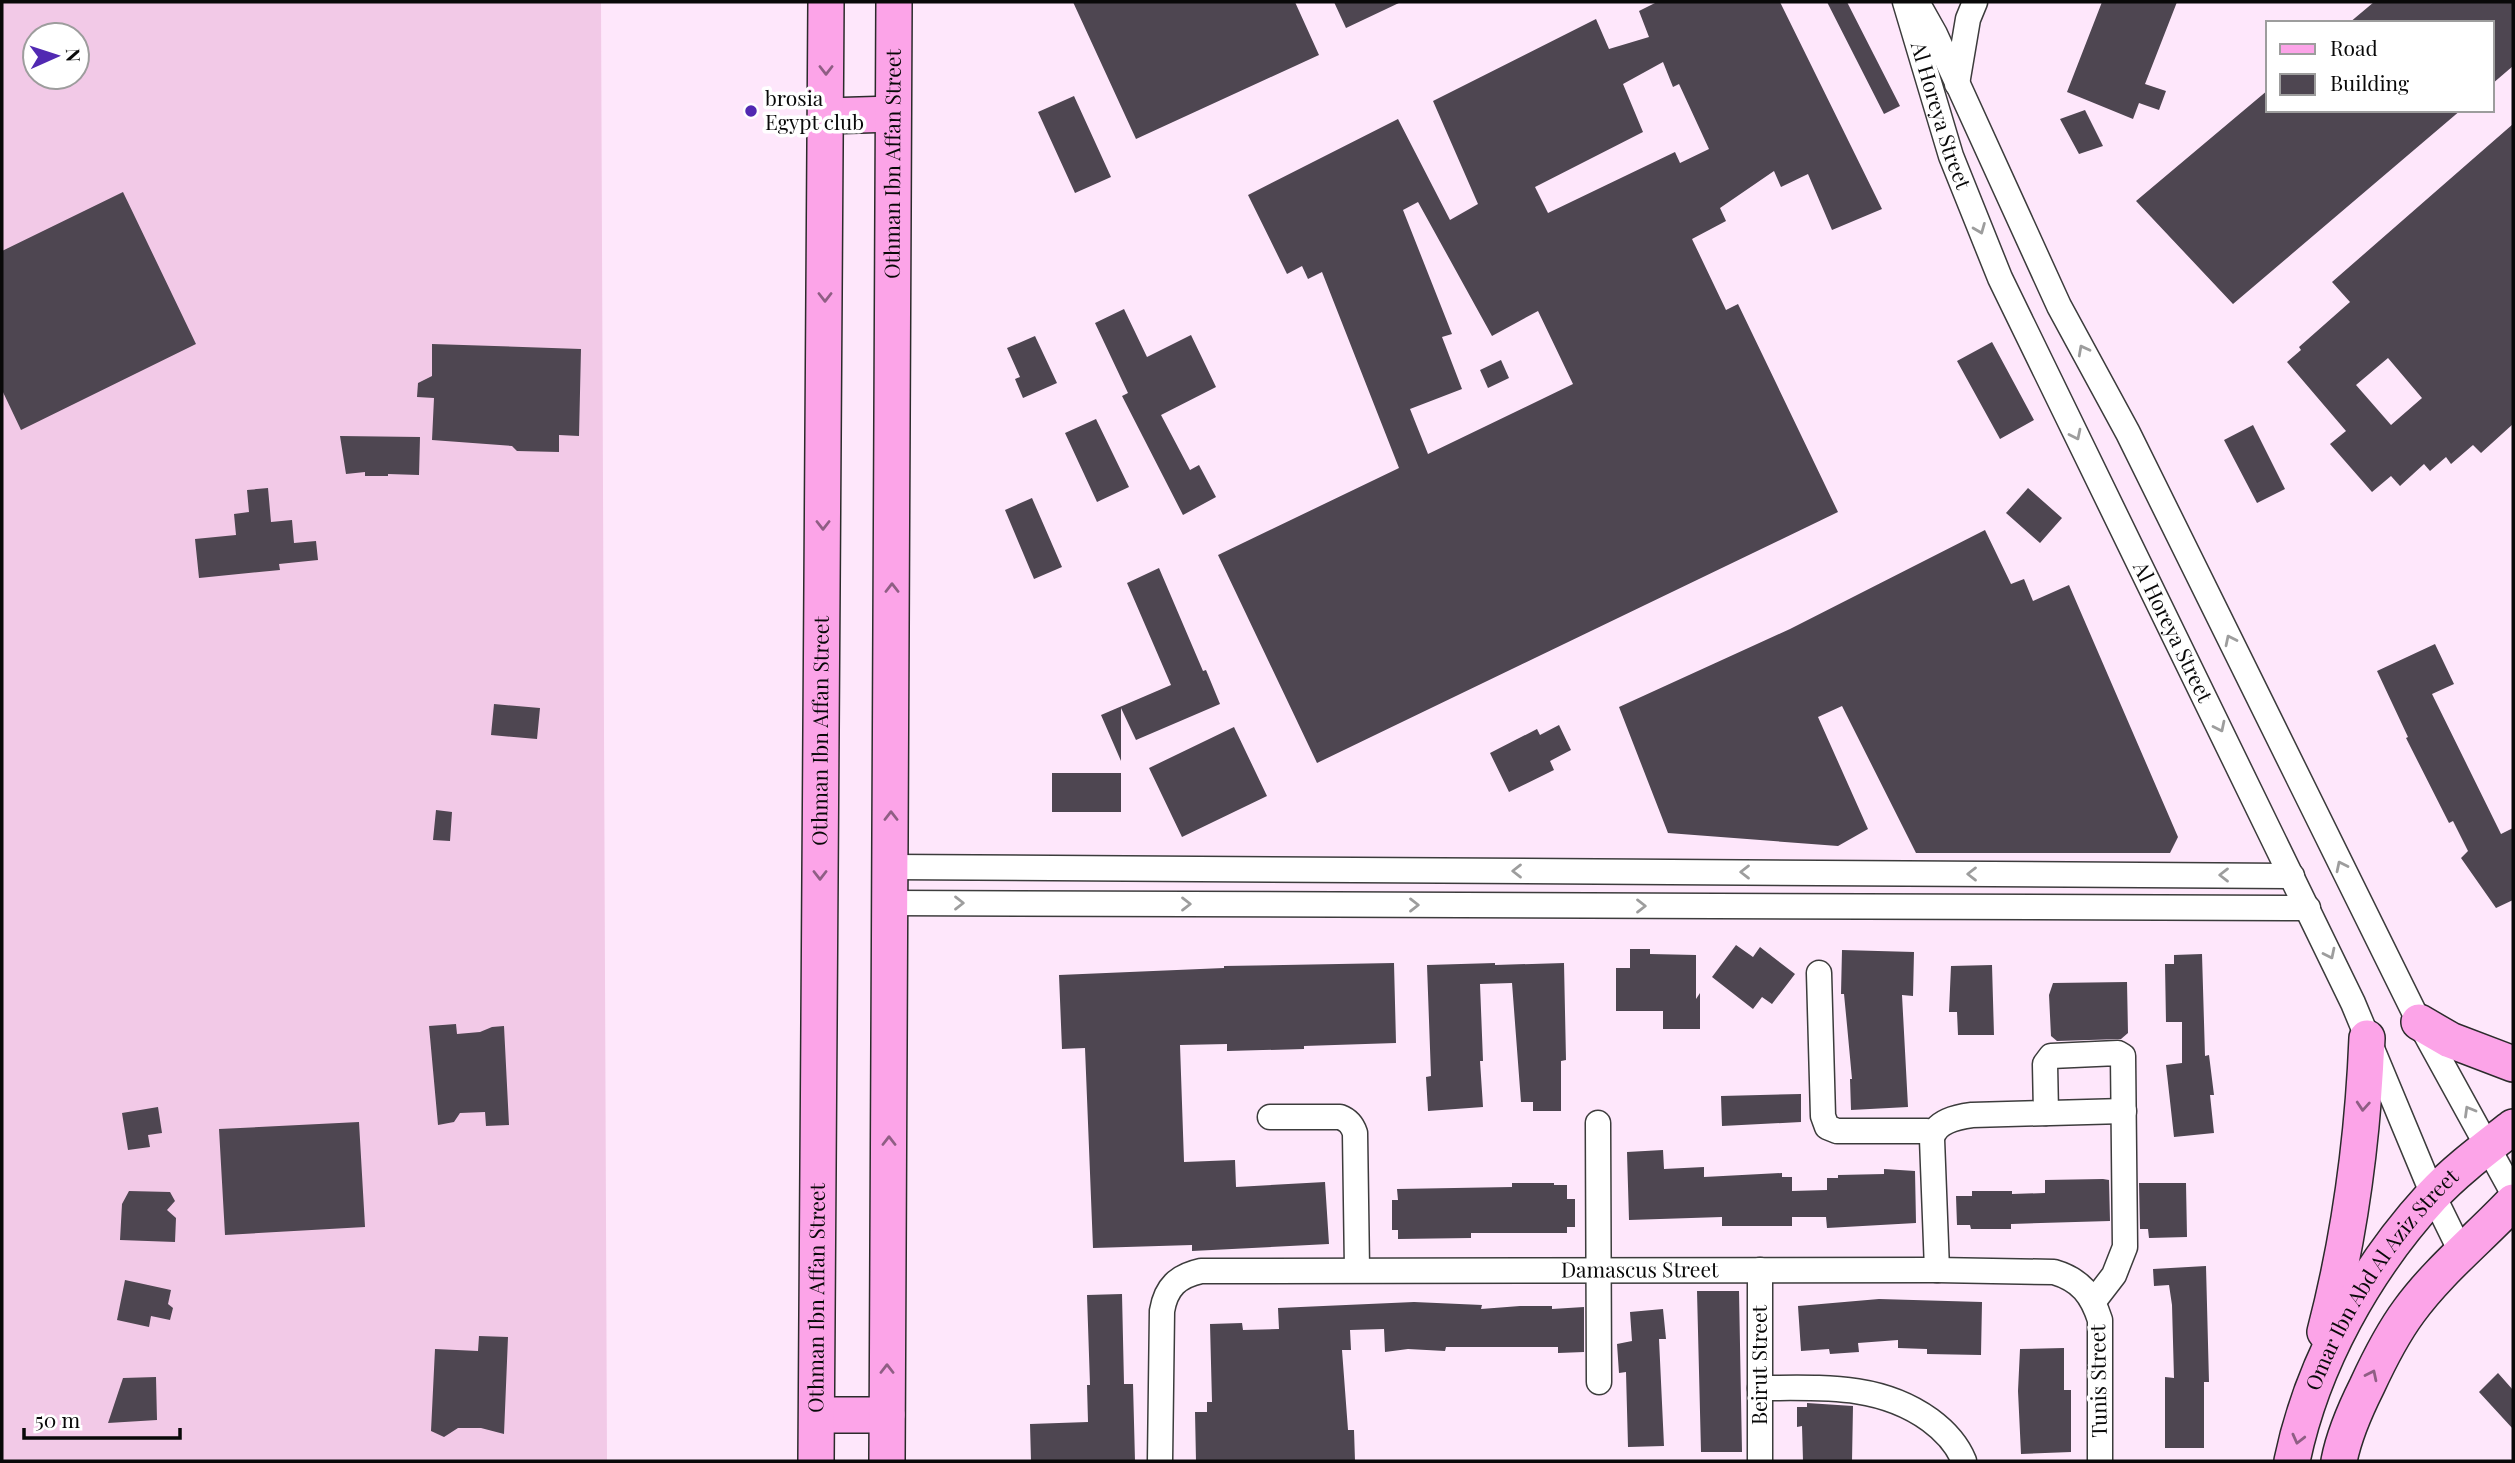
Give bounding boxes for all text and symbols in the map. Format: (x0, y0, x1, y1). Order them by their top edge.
north arrow (21, 21, 91, 91)
legend (2266, 21, 2494, 112)
text: Road (2330, 33, 2378, 61)
street label: Al Horeya Street (1905, 37, 1979, 193)
text: N (61, 48, 87, 63)
street label: Othman Ibn Affan Street (877, 48, 906, 279)
one-way arrow (818, 65, 834, 76)
text: Building (2330, 68, 2409, 96)
place label: brosia Egypt club (765, 83, 864, 135)
marker: brosia Egypt club (743, 103, 759, 119)
one-way arrow (1972, 222, 1986, 235)
one-way arrow (817, 293, 833, 303)
one-way arrow (2078, 344, 2091, 357)
one-way arrow (2068, 428, 2082, 440)
one-way arrow (815, 520, 831, 531)
street label: Al Horeya Street (2128, 555, 2221, 707)
one-way arrow (884, 582, 900, 593)
street label: Othman Ibn Affan Street (804, 615, 834, 846)
one-way arrow (2224, 635, 2238, 647)
one-way arrow (2211, 720, 2225, 732)
one-way arrow (883, 810, 899, 820)
one-way arrow (2336, 861, 2350, 873)
one-way arrow (1511, 863, 1522, 879)
one-way arrow (1739, 865, 1750, 880)
one-way arrow (1966, 866, 1977, 882)
one-way arrow (2218, 868, 2229, 883)
one-way arrow (812, 870, 828, 881)
one-way arrow (954, 895, 965, 911)
one-way arrow (1182, 896, 1192, 912)
one-way arrow (1409, 897, 1420, 913)
one-way arrow (1637, 898, 1647, 914)
one-way arrow (2321, 947, 2335, 959)
one-way arrow (2356, 1101, 2371, 1112)
one-way arrow (2464, 1106, 2477, 1118)
one-way arrow (881, 1135, 897, 1146)
street label: Omar Ibn Abd Al Aziz Street (2298, 1161, 2464, 1394)
street label: Othman Ibn Affan Street (800, 1182, 830, 1413)
street label: Damascus Street (1561, 1254, 1719, 1283)
street label: Beirut Street (1744, 1304, 1772, 1425)
street label: Tunis Street (2082, 1324, 2112, 1438)
one-way arrow (879, 1363, 895, 1373)
one-way arrow (2364, 1370, 2378, 1382)
scale bar (24, 1396, 180, 1440)
text: 50 m (35, 1405, 81, 1433)
one-way arrow (2292, 1433, 2306, 1445)

